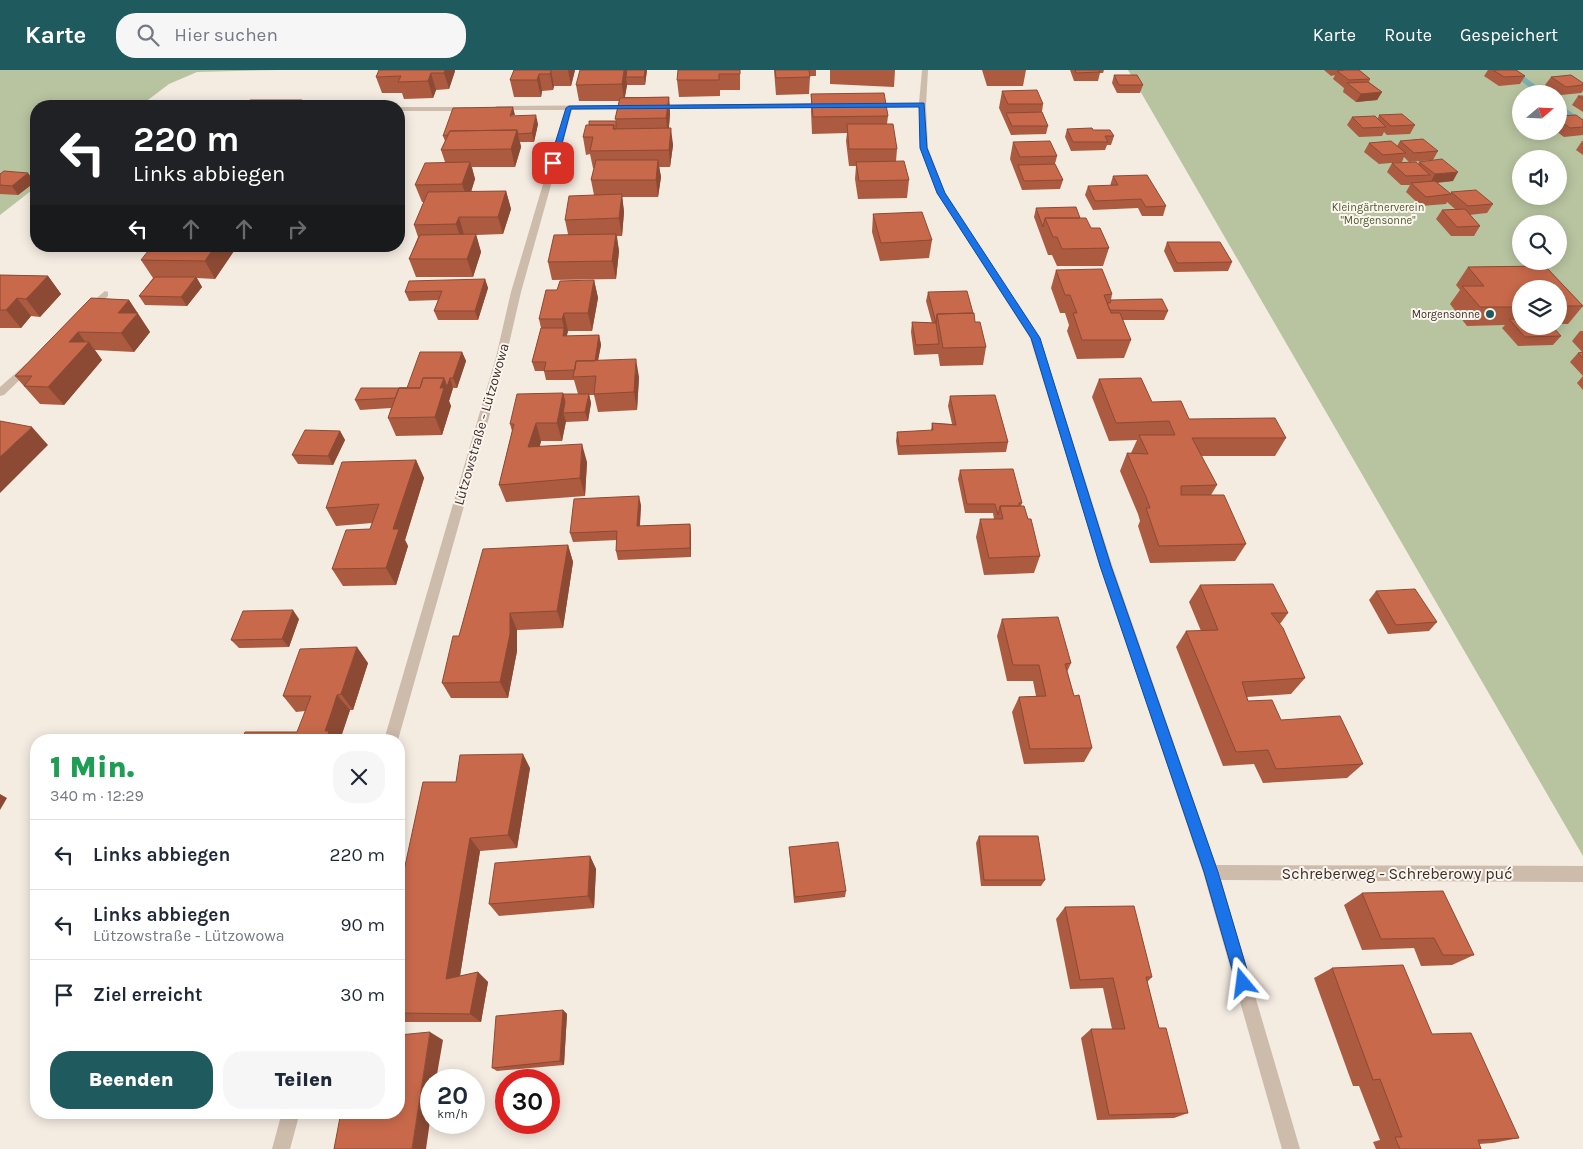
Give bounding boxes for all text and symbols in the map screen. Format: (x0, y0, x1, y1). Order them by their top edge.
search box (116, 13, 466, 58)
text: Karte (25, 21, 86, 49)
icon: search (134, 21, 162, 49)
text: Hier suchen (174, 24, 278, 46)
text: Karte (1313, 24, 1356, 46)
text: Route (1384, 24, 1432, 46)
text: Gespeichert (1460, 24, 1558, 46)
north arrow (1512, 85, 1568, 140)
map controls (1512, 85, 1567, 335)
text: 220 m (133, 119, 240, 160)
icon: left (50, 120, 115, 185)
pin (532, 142, 574, 184)
icon: arrive (539, 149, 567, 177)
button: sound (1512, 150, 1567, 205)
text: Links abbiegen (133, 161, 285, 187)
park label: Kleingärtnerverein "Morgensonne" (1332, 201, 1424, 227)
icon: left (124, 215, 152, 243)
icon: ahead (177, 215, 205, 243)
icon: ahead (230, 215, 258, 243)
icon: right (283, 215, 311, 243)
button: search (1512, 215, 1567, 270)
button: layers (1512, 280, 1567, 335)
place label: Morgensonne (1412, 308, 1480, 321)
marker: Morgensonne (1484, 308, 1496, 320)
street label: Lützowstraße - Lützowowa (450, 341, 513, 507)
text: 1 Min. (50, 749, 134, 785)
button: close (333, 751, 385, 803)
text: 340 m · 12:29 (50, 786, 144, 805)
icon: left (50, 841, 78, 869)
text: Links abbiegen (93, 844, 230, 866)
text: 220 m (329, 844, 385, 866)
street label: Schreberweg - Schreberowy puć (1281, 864, 1513, 883)
text: Links abbiegen (93, 904, 230, 926)
icon: left (50, 911, 78, 939)
text: 90 m (340, 914, 385, 936)
text: Lützowstraße - Lützowowa (93, 926, 285, 945)
position arrow (1216, 956, 1268, 1008)
icon: arrive (50, 981, 78, 1009)
text: Ziel erreicht (93, 984, 203, 1006)
text: 30 m (340, 984, 385, 1006)
button: Beenden (50, 1051, 213, 1109)
button: Teilen (223, 1051, 385, 1109)
speed limit sign: 30 (495, 1069, 560, 1134)
text: 20 (437, 1081, 468, 1110)
text: km/h (437, 1107, 468, 1121)

